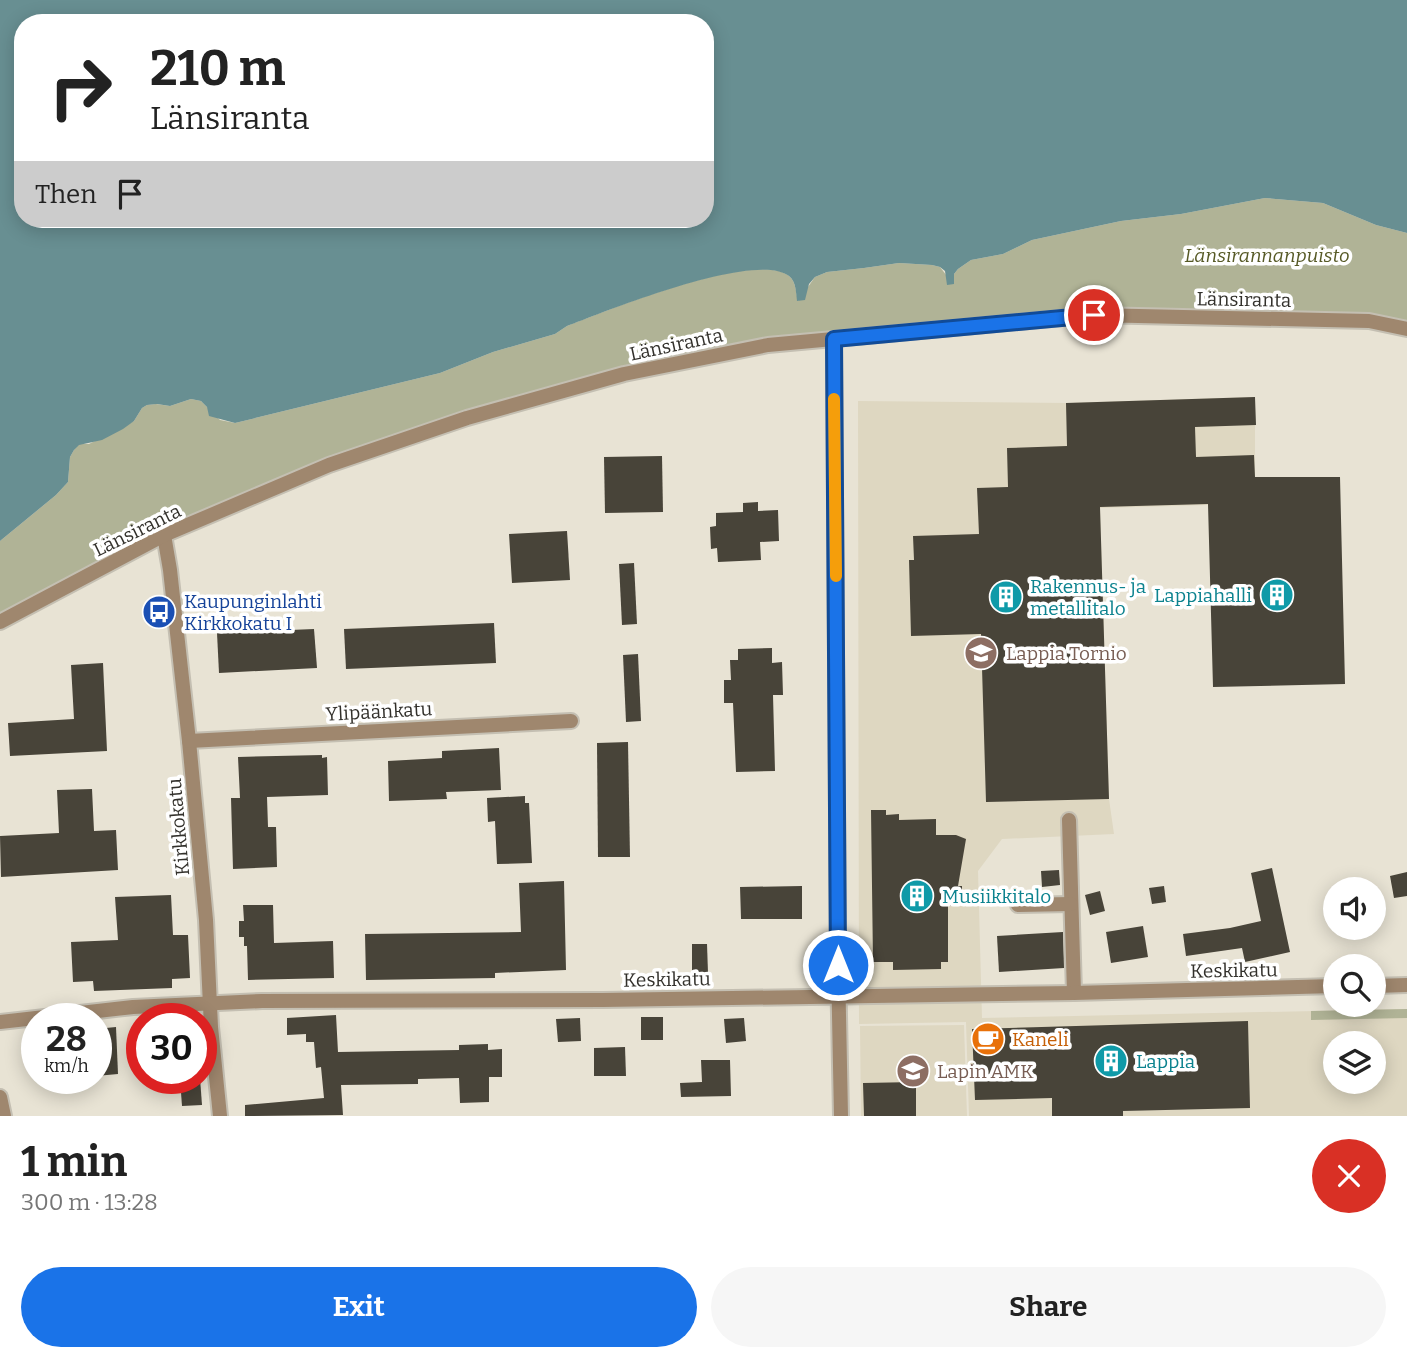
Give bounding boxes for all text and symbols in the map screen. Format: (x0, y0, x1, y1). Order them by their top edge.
text: 210 m (150, 39, 285, 98)
icon: right (35, 42, 126, 133)
text: Länsiranta (150, 99, 310, 137)
icon: arrive (111, 175, 149, 213)
text: Then (35, 179, 97, 210)
park label: Länsirannanpuisto (1184, 244, 1350, 267)
pin (1064, 285, 1124, 345)
street label: Länsiranta (1196, 287, 1292, 312)
icon: arrive (1075, 296, 1113, 334)
street label: Länsiranta (627, 323, 725, 366)
street label: Länsiranta (90, 499, 185, 562)
place label: Rakennus- ja metallitalo (1030, 575, 1147, 620)
building icon: Lappiahalli (1258, 576, 1296, 614)
building icon: Rakennus- ja metallitalo (987, 578, 1025, 616)
place label: Lappiahalli (1154, 584, 1252, 607)
place label: Kaupunginlahti Kirkkokatu I (184, 590, 322, 635)
bus stop icon: Kaupunginlahti Kirkkokatu I (140, 593, 178, 631)
school or university icon: Lappia Tornio (962, 634, 1000, 672)
place label: Lappia Tornio (1006, 642, 1127, 665)
street label: Ylipäänkatu (325, 697, 433, 726)
street label: Kirkkokatu (163, 777, 194, 877)
building icon: Musiikkitalo (898, 877, 936, 915)
map controls (1323, 877, 1386, 1094)
button: sound (1323, 877, 1386, 940)
place label: Musiikkitalo (942, 885, 1051, 908)
position arrow (801, 928, 875, 1002)
button: search (1323, 954, 1386, 1017)
street label: Keskikatu (1190, 958, 1278, 983)
street label: Keskikatu (623, 967, 711, 992)
speed limit sign: 30 (126, 1003, 217, 1094)
text: 28 (46, 1018, 87, 1060)
cafe icon: Kaneli (969, 1020, 1007, 1058)
place label: Kaneli (1012, 1028, 1069, 1051)
button: layers (1323, 1031, 1386, 1094)
building icon: Lappia (1092, 1042, 1130, 1080)
place label: Lappia (1136, 1050, 1196, 1073)
school or university icon: Lapin AMK (894, 1052, 932, 1090)
text: km/h (44, 1055, 89, 1077)
place label: Lapin AMK (937, 1060, 1034, 1083)
text: 1 min (21, 1137, 127, 1187)
button: close (1312, 1139, 1386, 1213)
text: 300 m · 13:28 (21, 1188, 158, 1216)
button: Exit (21, 1267, 697, 1347)
button: Share (711, 1267, 1386, 1347)

